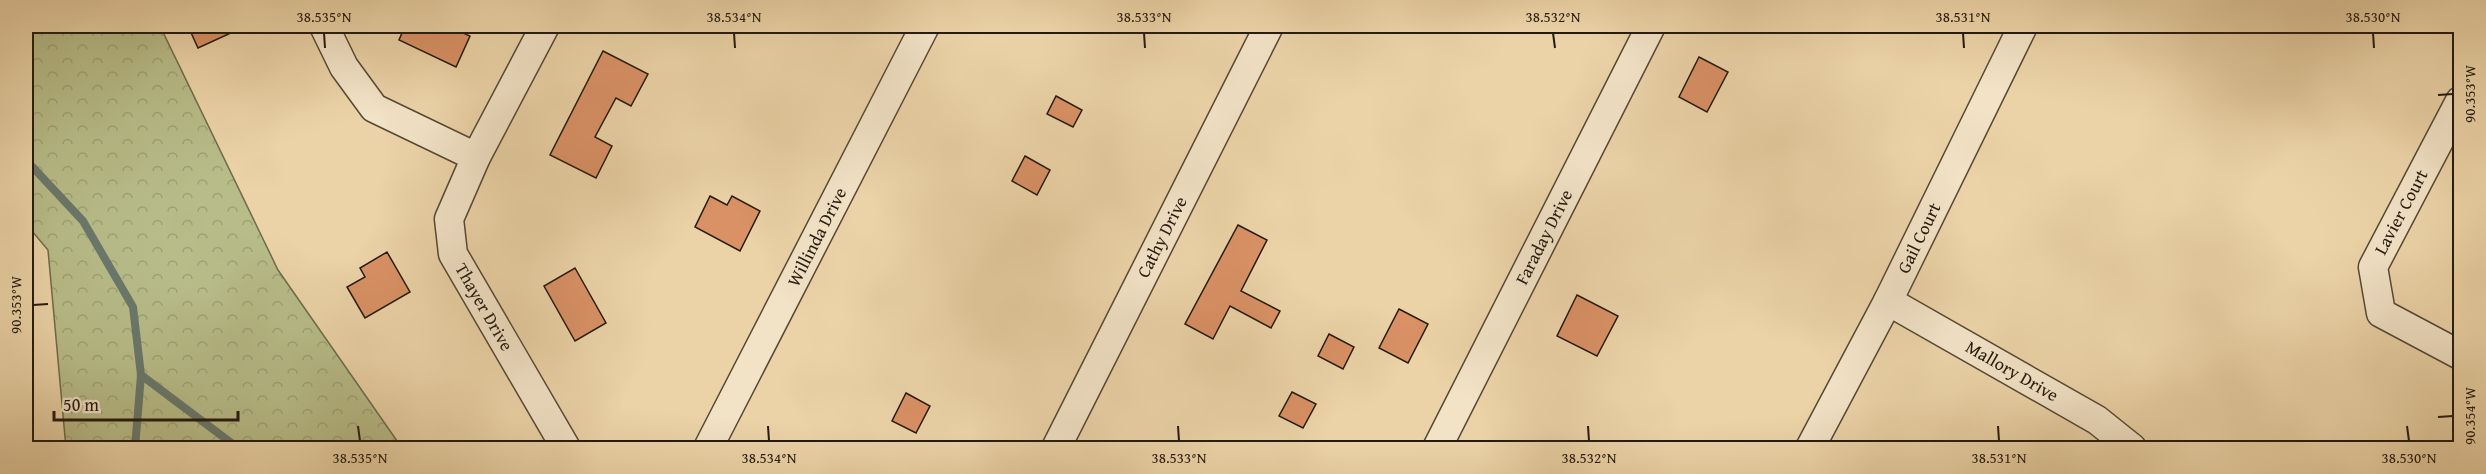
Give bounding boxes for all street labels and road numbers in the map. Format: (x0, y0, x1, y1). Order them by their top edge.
street label: Lavier Court (2367, 164, 2435, 259)
street label: Willinda Drive (780, 182, 853, 291)
street label: Faraday Drive (1508, 184, 1579, 289)
street label: Cathy Drive (1130, 191, 1194, 282)
street label: Gail Court (1890, 197, 1948, 278)
street label: Thayer Drive (448, 258, 521, 356)
street label: Mallory Drive (1961, 333, 2064, 408)

